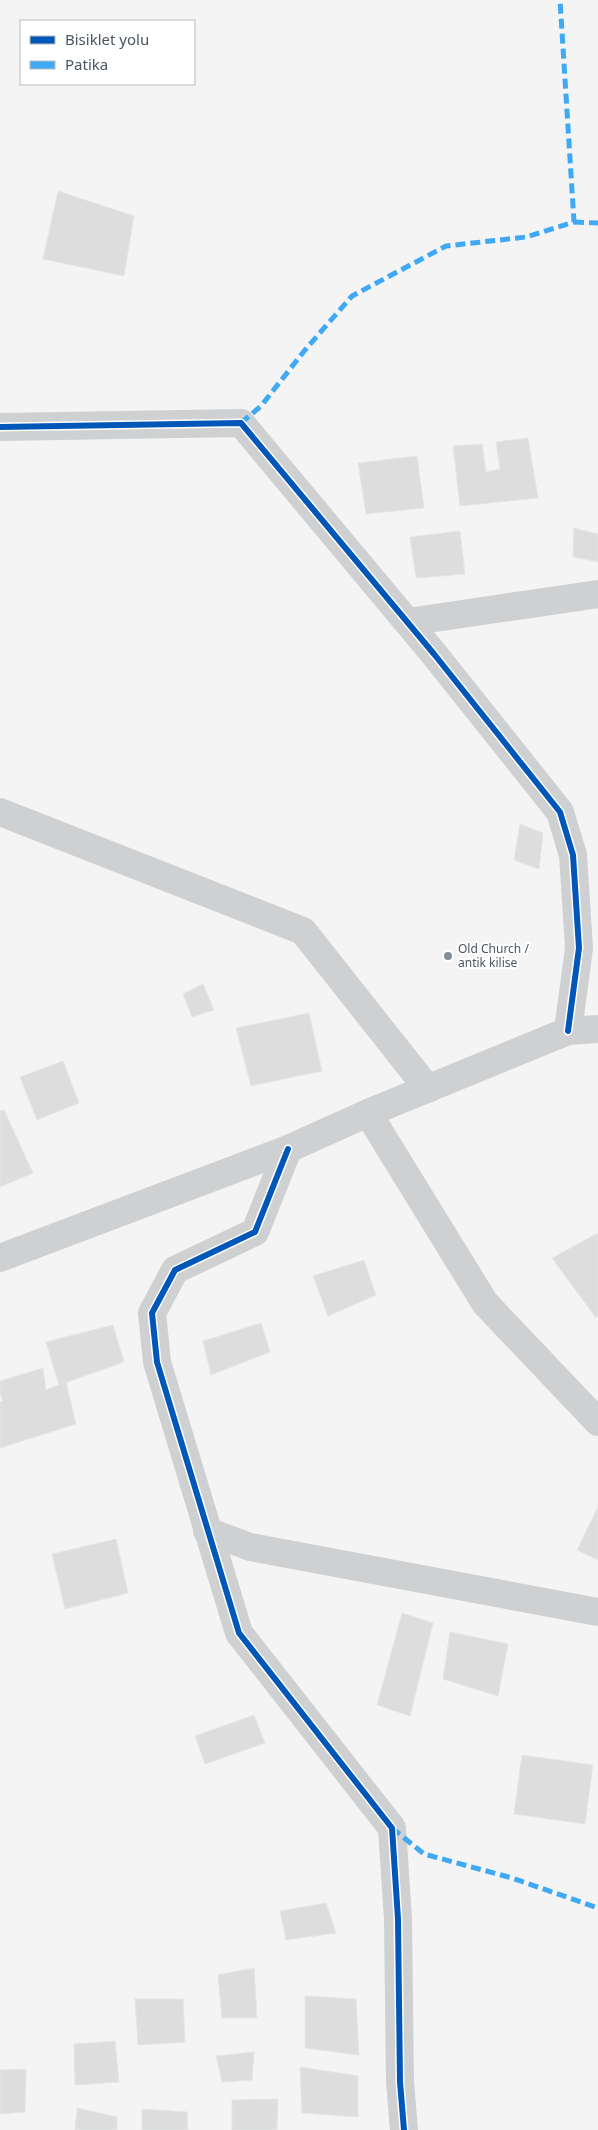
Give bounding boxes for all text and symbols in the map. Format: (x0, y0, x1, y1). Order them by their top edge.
legend (20, 20, 195, 85)
text: Bisiklet yolu (65, 29, 149, 49)
text: Patika (65, 54, 108, 74)
place label: Old Church / antik kilise (458, 940, 529, 971)
marker: Old Church / antik kilise (442, 950, 454, 962)

